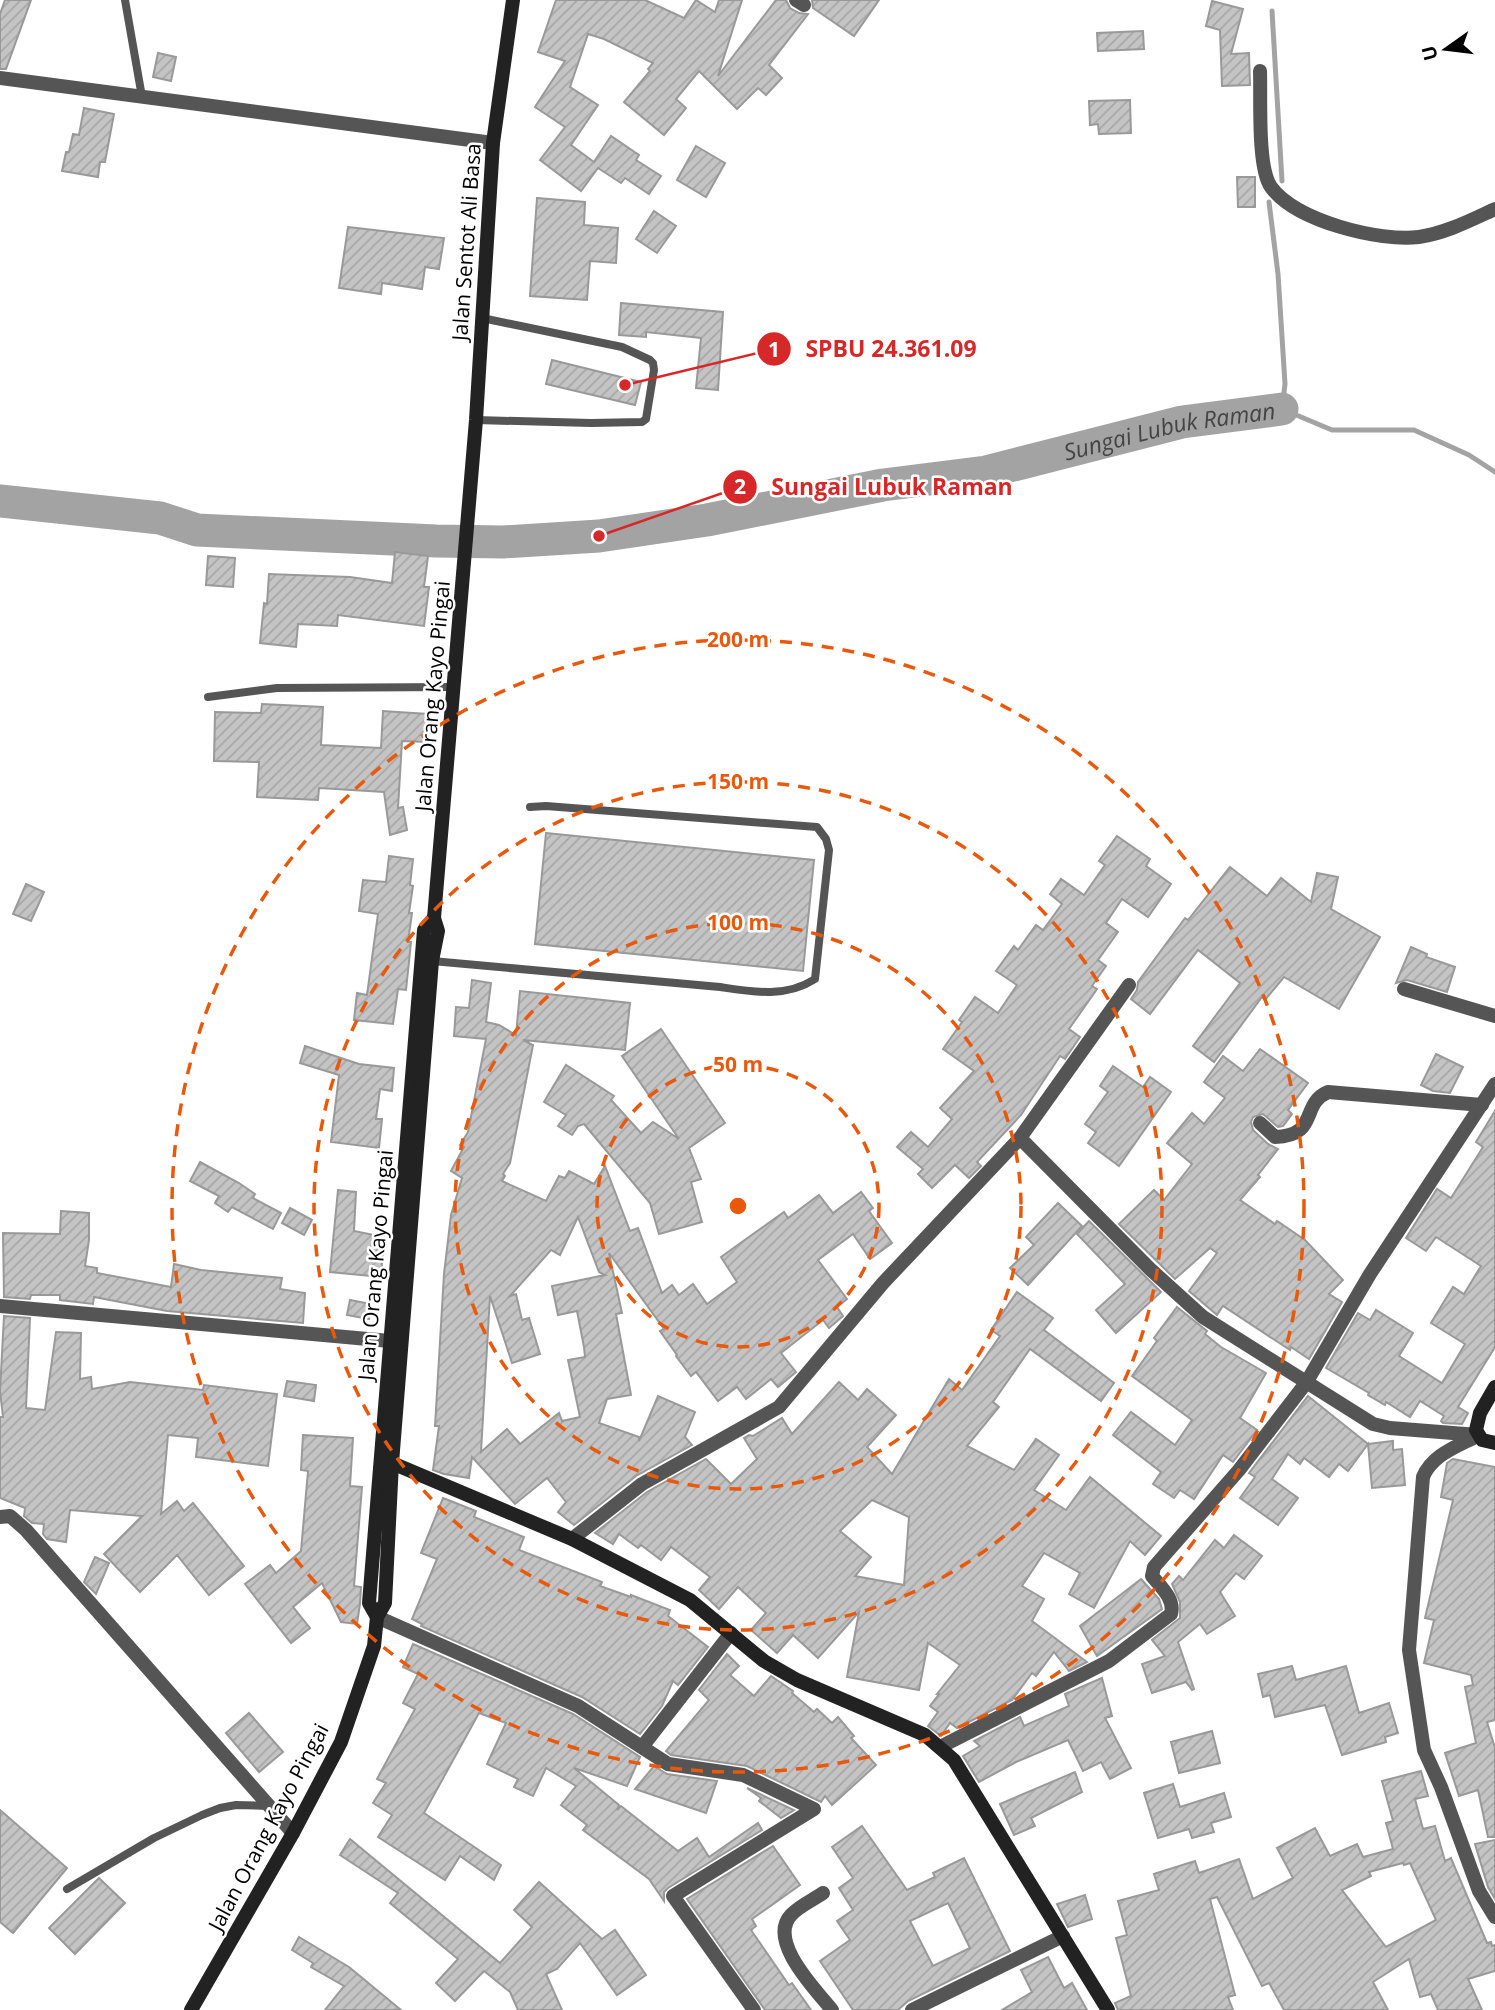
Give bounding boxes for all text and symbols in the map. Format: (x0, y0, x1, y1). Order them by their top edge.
north arrow (1411, 14, 1481, 84)
text: U (1415, 43, 1444, 63)
street label: Jalan Sentot Ali Basa (445, 142, 487, 344)
callout: SPBU 24.361.09 (756, 327, 990, 371)
text: SPBU 24.361.09 (805, 332, 977, 364)
text: 1 (768, 335, 780, 363)
water label: Sungai Lubuk Raman (1060, 394, 1277, 468)
callout: Sungai Lubuk Raman (722, 465, 1027, 509)
text: Sungai Lubuk Raman (771, 470, 1013, 502)
text: 2 (734, 472, 746, 500)
street label: Jalan Orang Kayo Pingai (408, 580, 456, 814)
text: 200 m (707, 625, 769, 653)
text: 150 m (707, 767, 769, 795)
text: 100 m (707, 908, 769, 936)
text: 50 m (713, 1050, 763, 1078)
street label: Jalan Orang Kayo Pingai (351, 1149, 399, 1383)
centre of rings (726, 1194, 750, 1218)
street label: Jalan Orang Kayo Pingai (200, 1718, 335, 1937)

